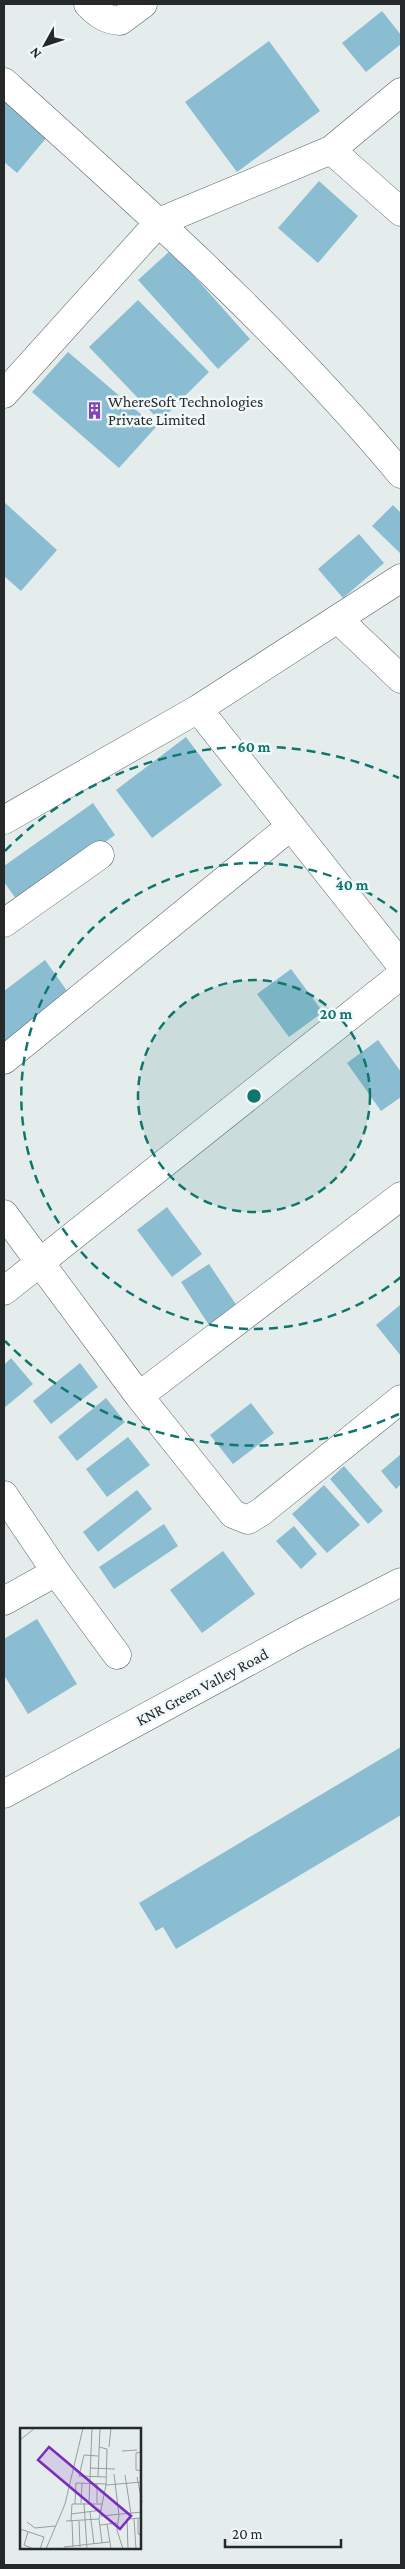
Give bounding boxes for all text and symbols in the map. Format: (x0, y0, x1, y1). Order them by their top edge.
north arrow (20, 20, 70, 70)
text: N (26, 44, 44, 62)
place label: WhereSoft Technologies Private Limited (108, 393, 263, 428)
building icon: WhereSoft Technologies Private Limited (84, 400, 104, 420)
text: 60 m (238, 739, 271, 755)
text: 40 m (336, 877, 369, 893)
text: 20 m (320, 1006, 352, 1022)
centre of rings (245, 1087, 263, 1105)
street label: KNR Green Valley Road (133, 1645, 272, 1730)
inset map (20, 2428, 141, 2549)
scale bar (225, 2516, 341, 2548)
text: 20 m (232, 2526, 263, 2542)

